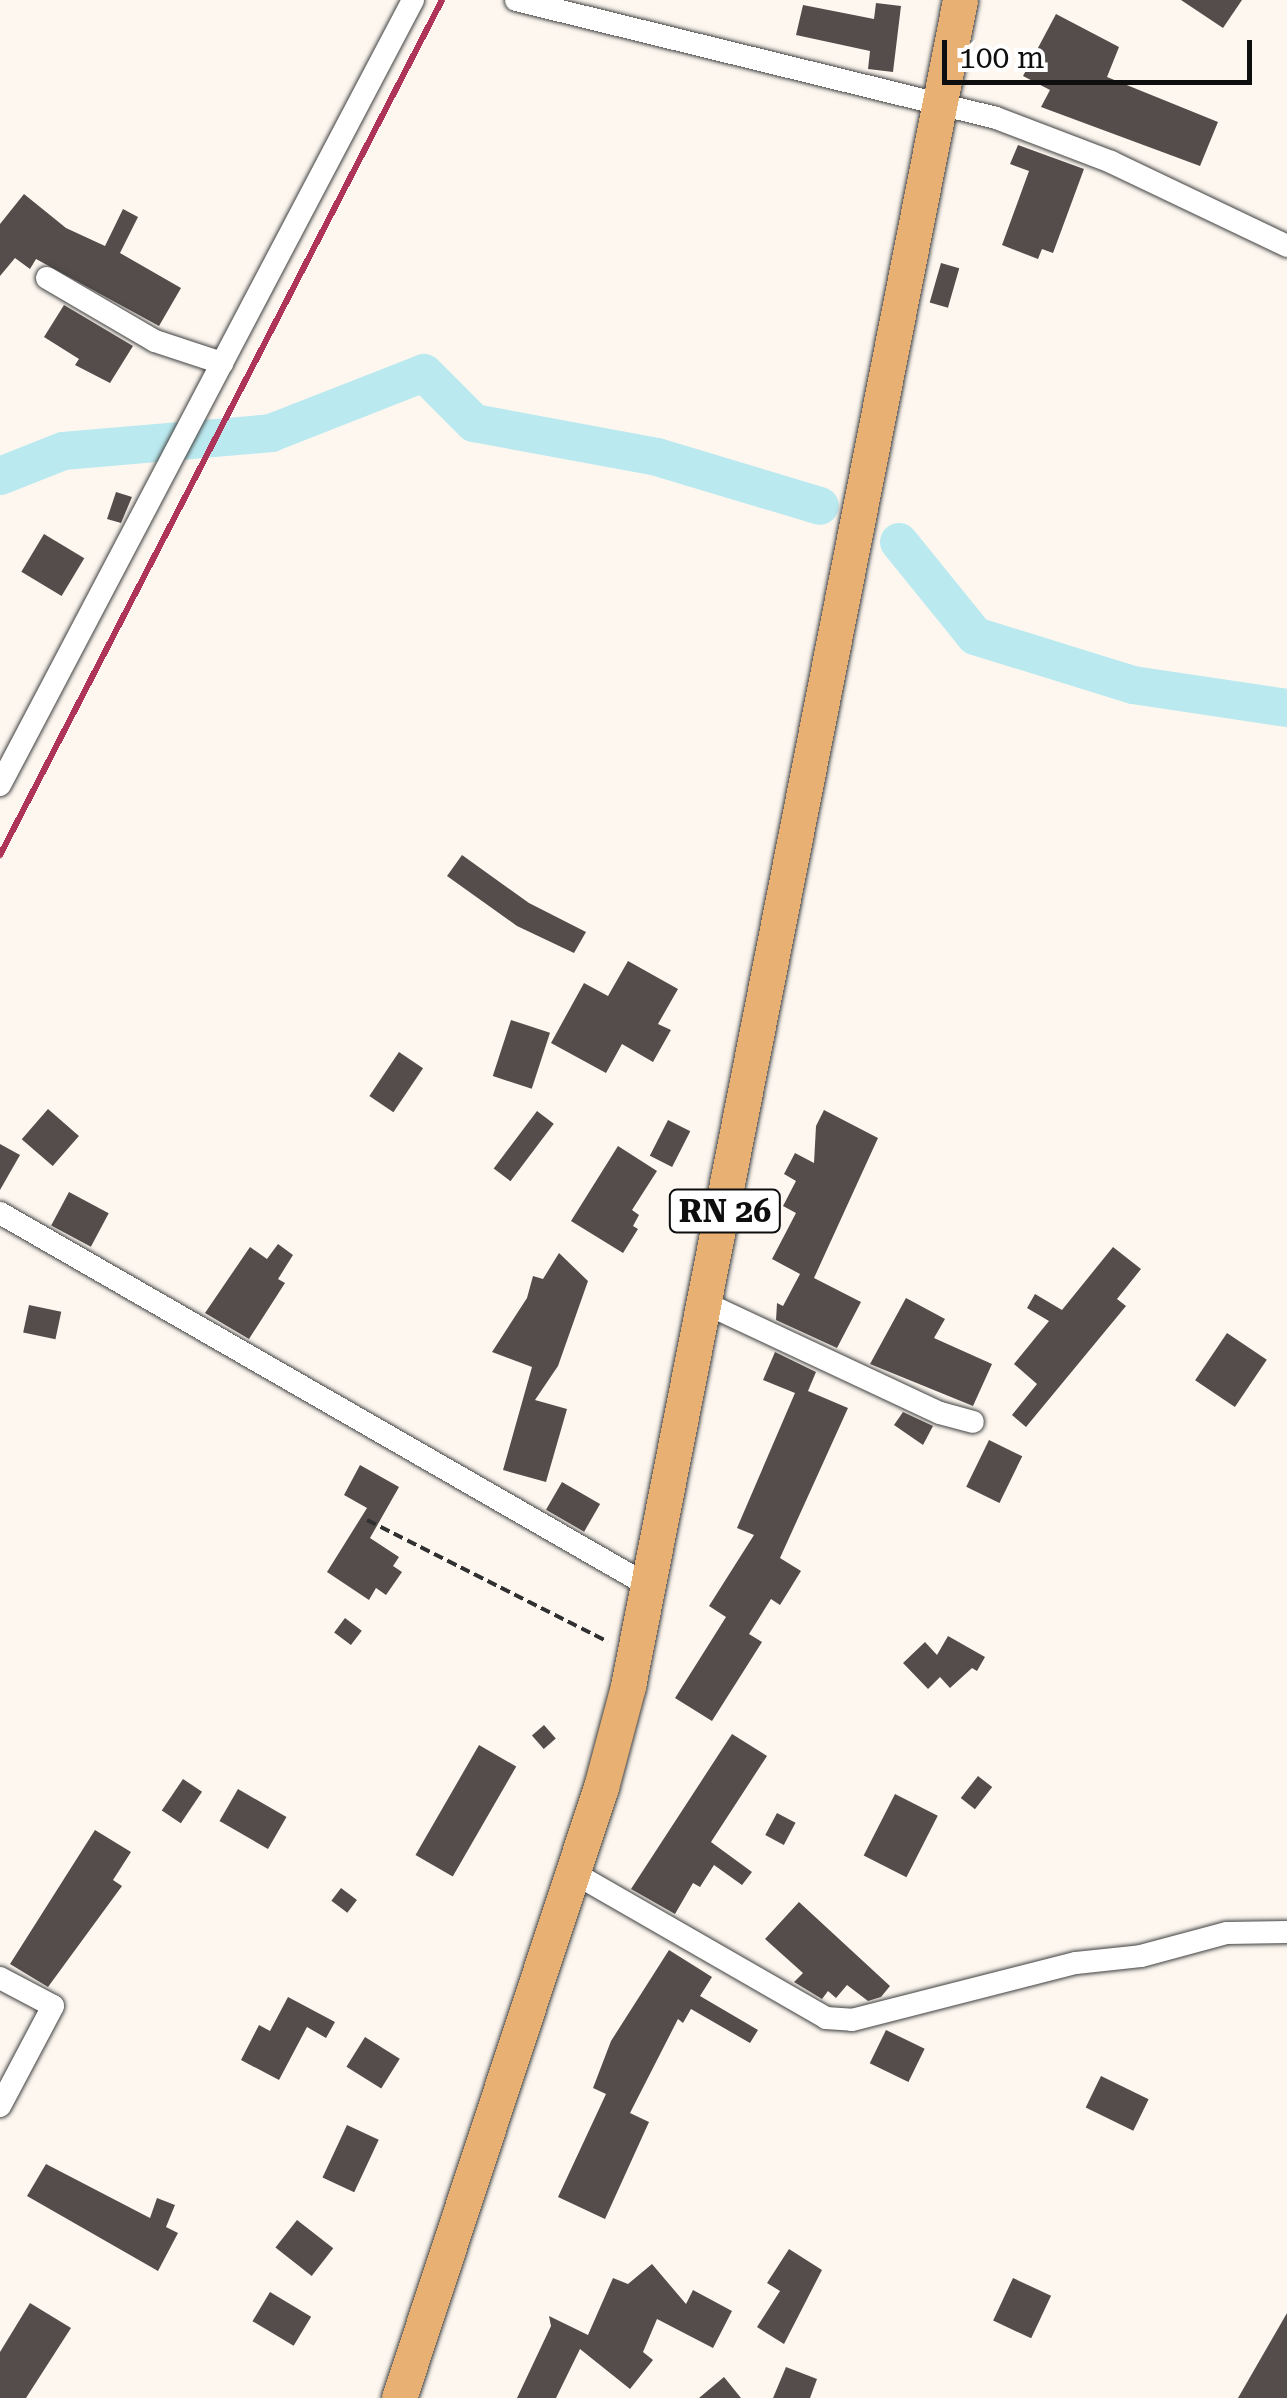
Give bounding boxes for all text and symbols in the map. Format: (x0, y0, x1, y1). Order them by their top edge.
scale bar (947, 20, 1257, 82)
text: 100 m (959, 40, 1044, 75)
road number: RN 26 (668, 1184, 782, 1238)

